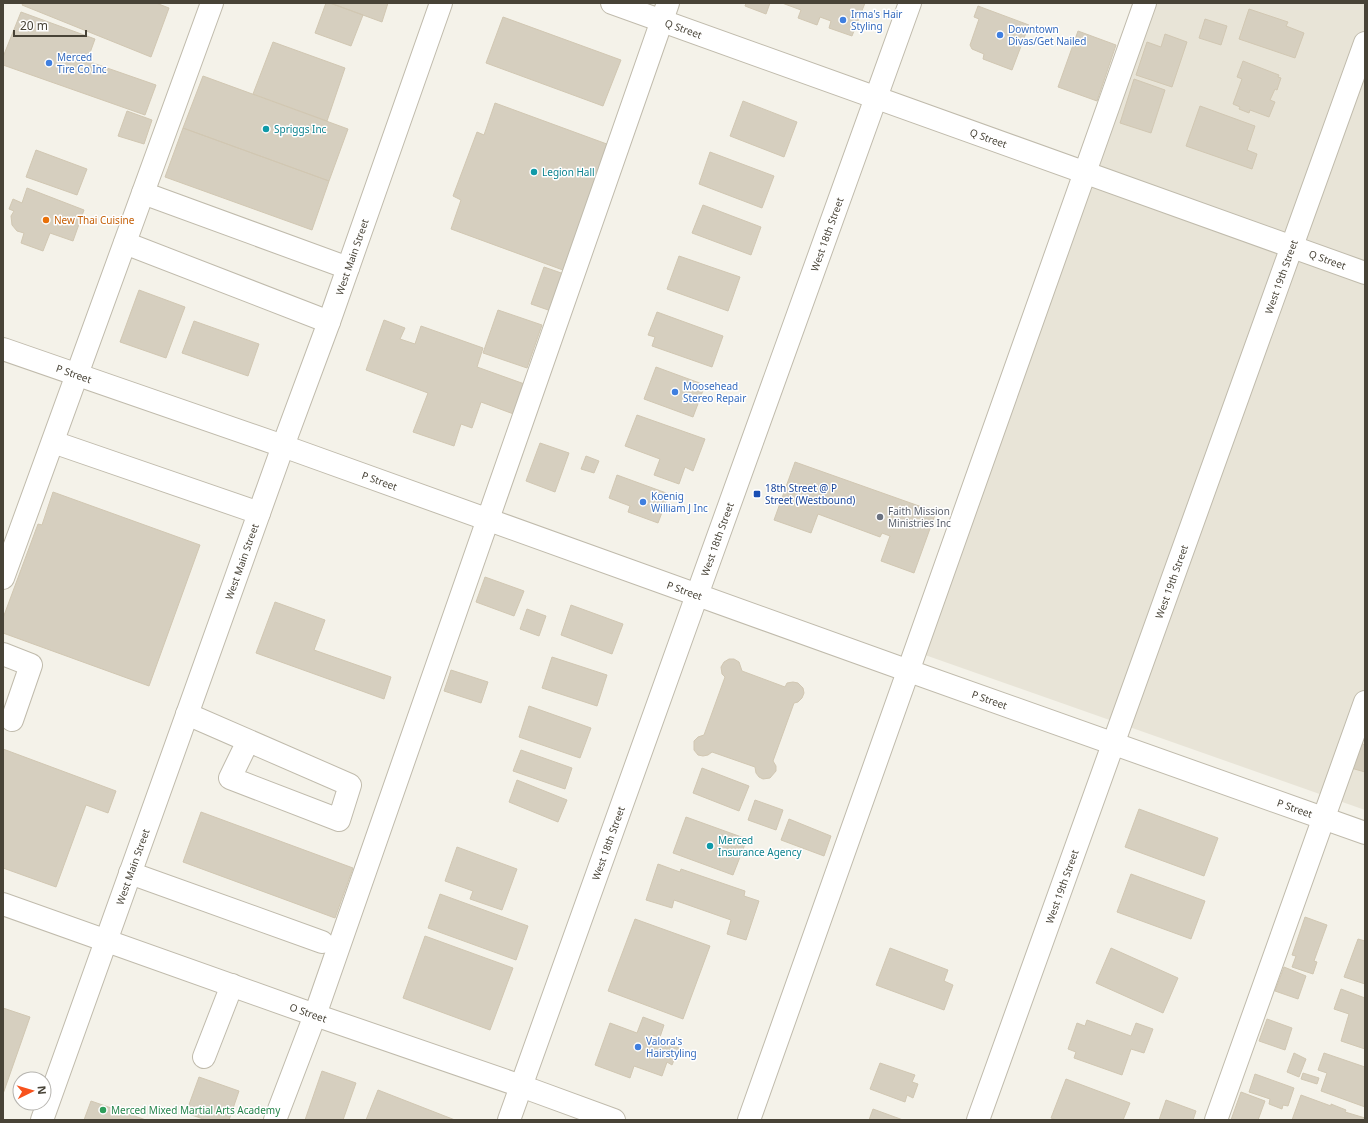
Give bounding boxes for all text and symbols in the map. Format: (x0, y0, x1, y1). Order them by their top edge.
place label: Irma's Hair Styling (851, 7, 902, 33)
scale bar (14, 12, 86, 38)
marker: Irma's Hair Styling (838, 15, 848, 25)
street label: Q Street (663, 16, 704, 42)
text: 20 m (20, 17, 48, 34)
place label: Downtown Divas/Get Nailed (1008, 22, 1086, 48)
marker: Downtown Divas/Get Nailed (995, 30, 1005, 40)
place label: Merced Tire Co Inc (57, 50, 107, 76)
marker: Merced Tire Co Inc (44, 58, 54, 68)
place label: Spriggs Inc (274, 122, 327, 136)
marker: Spriggs Inc (261, 124, 271, 134)
street label: Q Street (968, 125, 1009, 151)
place label: Legion Hall (542, 165, 595, 179)
marker: Legion Hall (529, 167, 539, 177)
street label: West 18th Street (807, 195, 847, 273)
place label: New Thai Cuisine (54, 213, 135, 227)
marker: New Thai Cuisine (41, 215, 51, 225)
street label: West Main Street (332, 217, 372, 297)
street label: West 19th Street (1261, 238, 1301, 316)
street label: Q Street (1307, 246, 1348, 273)
street label: P Street (54, 361, 94, 386)
place label: Moosehead Stereo Repair (683, 379, 746, 405)
marker: Moosehead Stereo Repair (670, 387, 680, 397)
street label: P Street (360, 468, 400, 494)
place label: 18th Street @ P Street (Westbound) (765, 481, 855, 507)
place label: Koenig William J Inc (651, 489, 708, 515)
marker: 18th Street @ P Street (Westbound) (752, 489, 762, 499)
marker: Koenig William J Inc (638, 497, 648, 507)
street label: West 18th Street (697, 500, 737, 578)
place label: Faith Mission Ministries Inc (888, 504, 951, 530)
marker: Faith Mission Ministries Inc (875, 512, 885, 522)
street label: West Main Street (222, 521, 262, 602)
street label: West 19th Street (1152, 542, 1191, 621)
street label: P Street (665, 578, 704, 603)
street label: P Street (970, 687, 1009, 712)
street label: P Street (1275, 795, 1315, 821)
street label: West 18th Street (588, 804, 628, 882)
street label: West Main Street (113, 826, 153, 907)
place label: Merced Insurance Agency (718, 833, 802, 859)
marker: Merced Insurance Agency (705, 841, 715, 851)
street label: West 19th Street (1042, 847, 1082, 926)
street label: O Street (288, 1000, 329, 1026)
place label: Valora's Hairstyling (646, 1034, 697, 1060)
marker: Valora's Hairstyling (633, 1042, 643, 1052)
north arrow (12, 1071, 52, 1111)
text: N (35, 1085, 50, 1095)
place label: Merced Mixed Martial Arts Academy (111, 1103, 281, 1117)
marker: Merced Mixed Martial Arts Academy (98, 1105, 108, 1115)

